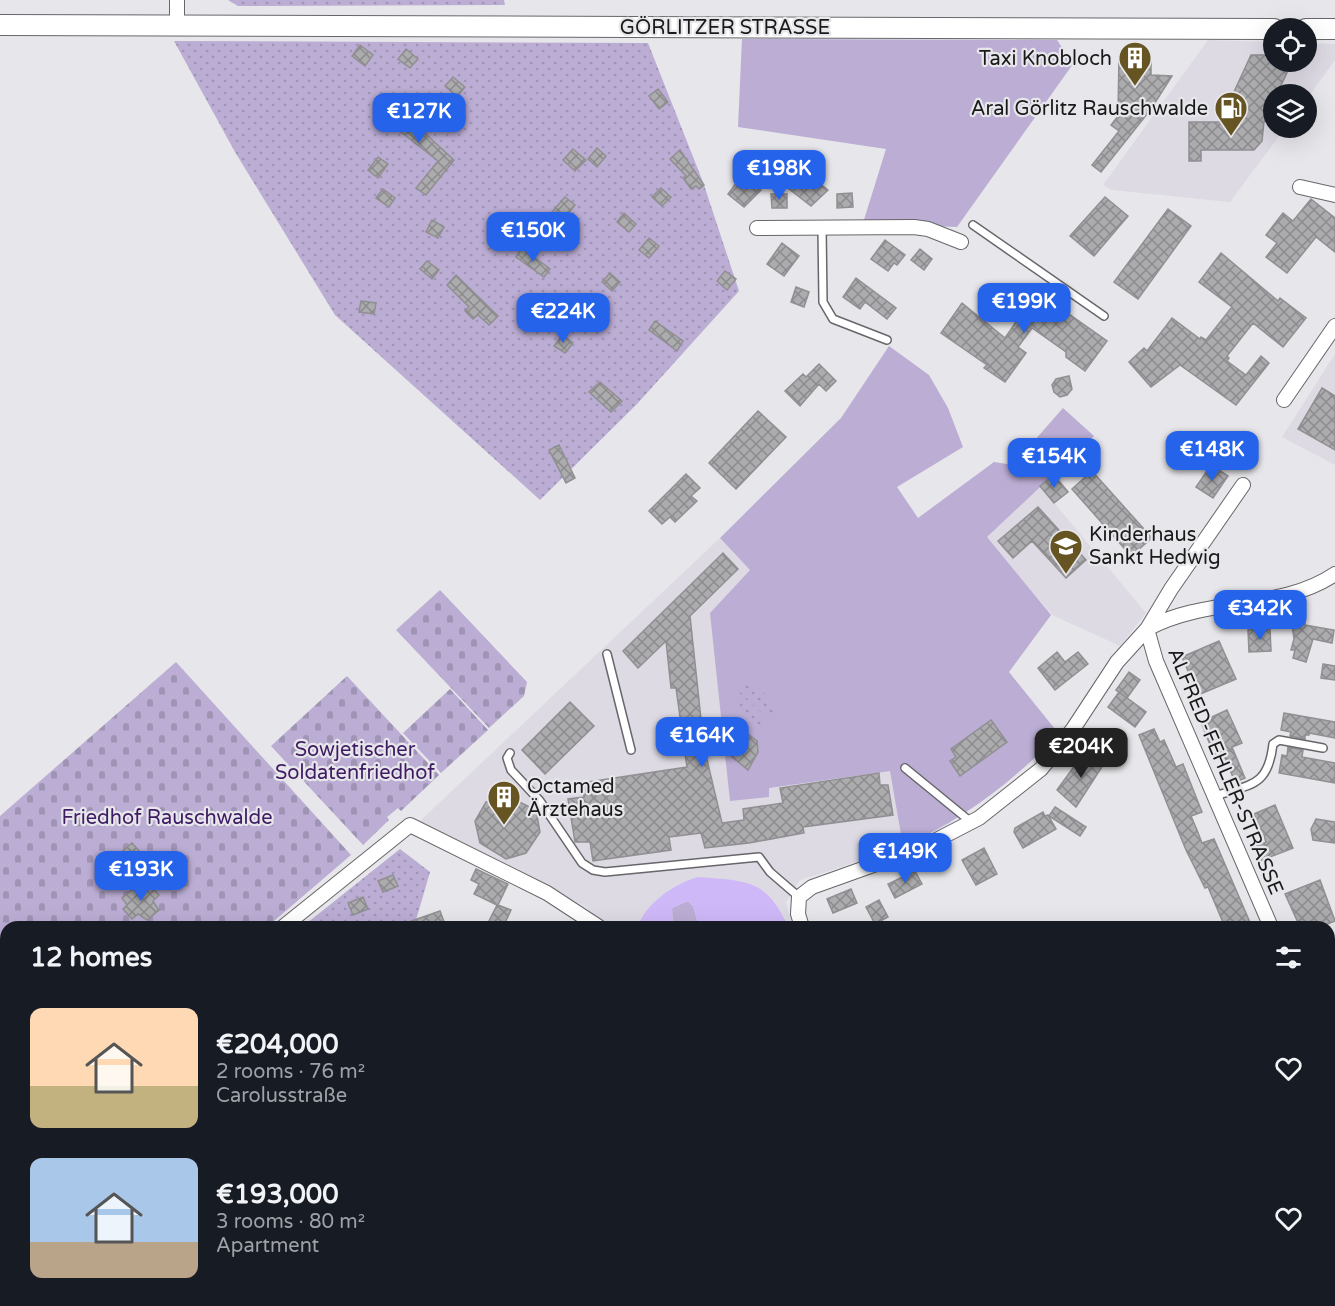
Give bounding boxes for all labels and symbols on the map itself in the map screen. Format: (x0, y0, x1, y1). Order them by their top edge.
street label: GÖRLITZER STRASSE (620, 15, 830, 40)
building icon: Taxi Knobloch (1117, 40, 1153, 87)
place label: Taxi Knobloch (979, 47, 1112, 71)
fuel station icon: Aral Görlitz Rauschwalde (1213, 90, 1249, 137)
pin: €127K (377, 93, 461, 144)
place label: Aral Görlitz Rauschwalde (971, 97, 1208, 121)
pin: €198K (737, 150, 821, 201)
pin: €150K (491, 212, 575, 263)
pin: €199K (982, 283, 1066, 334)
pin: €224K (521, 293, 605, 344)
pin: €148K (1170, 431, 1254, 482)
pin: €154K (1012, 438, 1096, 489)
place label: Kinderhaus Sankt Hedwig (1089, 523, 1221, 570)
school or university icon: Kinderhaus Sankt Hedwig (1048, 528, 1084, 575)
pin: €342K (1218, 590, 1302, 641)
street label: ALFRED-FEHLER-STRASSE (1162, 645, 1288, 898)
pin: €164K (660, 717, 744, 768)
pin: €204K (1039, 728, 1123, 779)
park label: Sowjetischer Soldatenfriedhof (275, 738, 435, 785)
place label: Octamed Ärztehaus (527, 775, 623, 822)
building icon: Octamed Ärztehaus (486, 779, 522, 826)
park label: Friedhof Rauschwalde (62, 806, 273, 830)
pin: €149K (863, 833, 947, 884)
pin: €193K (99, 851, 183, 902)

